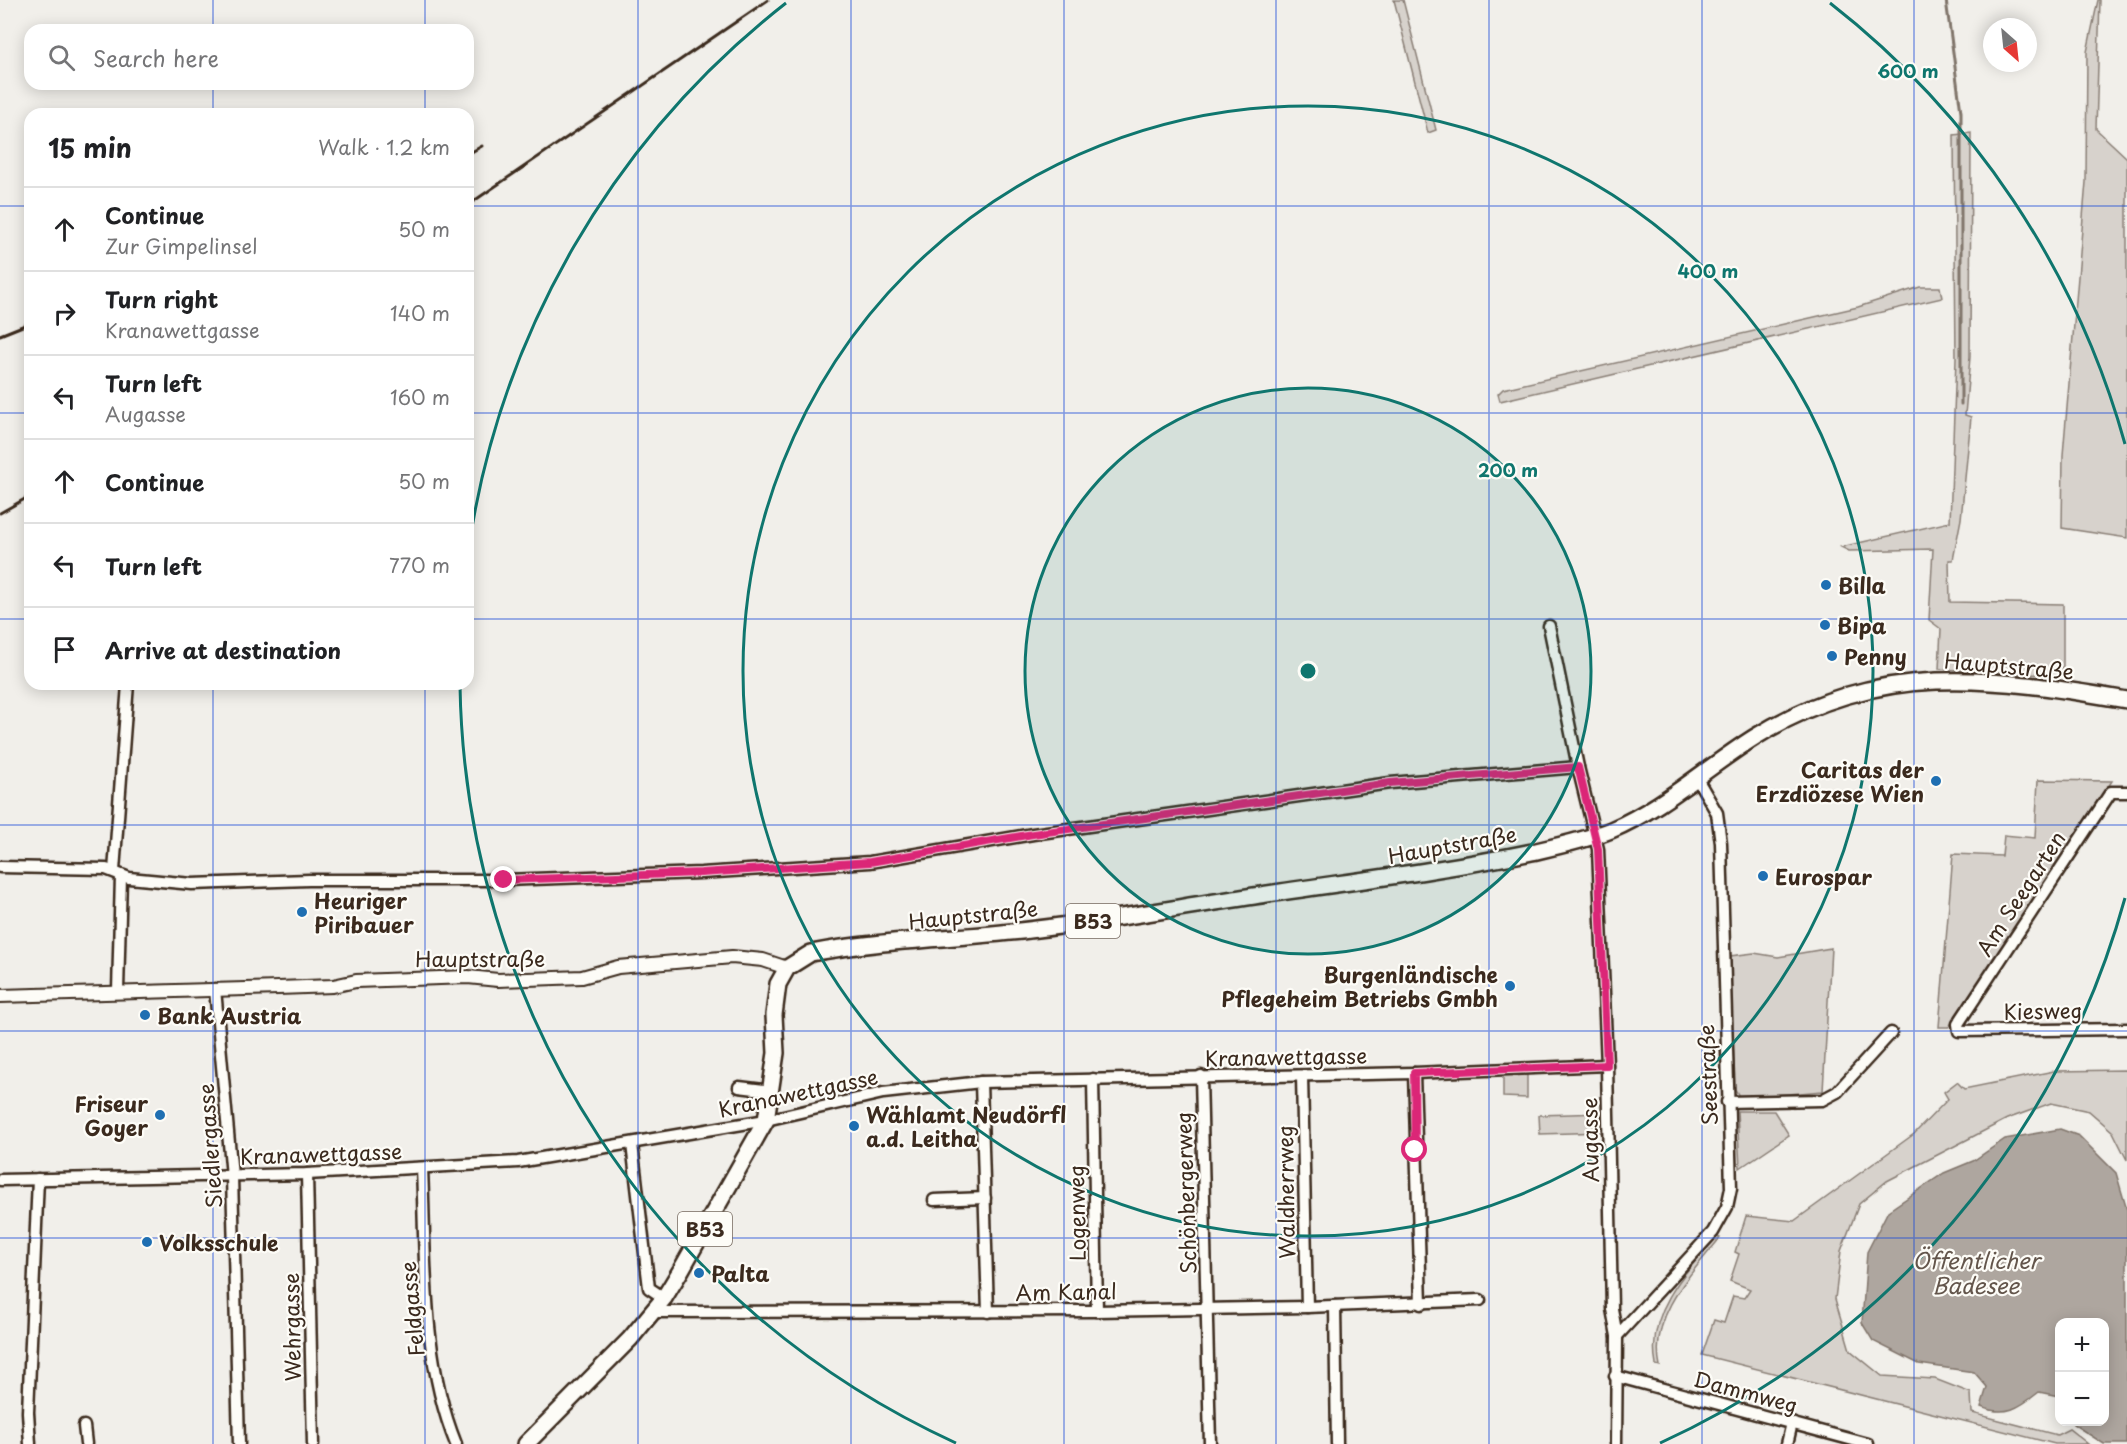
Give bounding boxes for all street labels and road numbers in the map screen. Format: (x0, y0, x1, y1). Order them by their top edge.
street label: Hauptstraße (1943, 643, 2075, 687)
street label: Hauptstraße (1385, 817, 1519, 871)
street label: Am Seegarten (1967, 824, 2073, 962)
street label: Hauptstraße (907, 891, 1039, 937)
road number: B53 (1066, 904, 1120, 938)
street label: Hauptstraße (415, 942, 545, 974)
street label: Kiesweg (2003, 993, 2083, 1027)
street label: Seestraße (1689, 1024, 1725, 1126)
street label: Kranawettgasse (1205, 1039, 1367, 1073)
street label: Kranawettgasse (715, 1059, 881, 1125)
street label: Siedlergasse (189, 1082, 229, 1210)
street label: Augasse (1572, 1097, 1606, 1183)
street label: Schönbergerweg (1166, 1111, 1204, 1275)
street label: Waldherrweg (1268, 1125, 1302, 1259)
street label: Kranawettgasse (239, 1134, 403, 1172)
street label: Logenweg (1059, 1165, 1093, 1261)
road number: B53 (678, 1212, 732, 1246)
street label: Feldgasse (391, 1260, 431, 1358)
street label: Wehrgasse (274, 1272, 308, 1382)
street label: Am Kanal (1015, 1274, 1117, 1308)
street label: Dammweg (1691, 1362, 1801, 1420)

